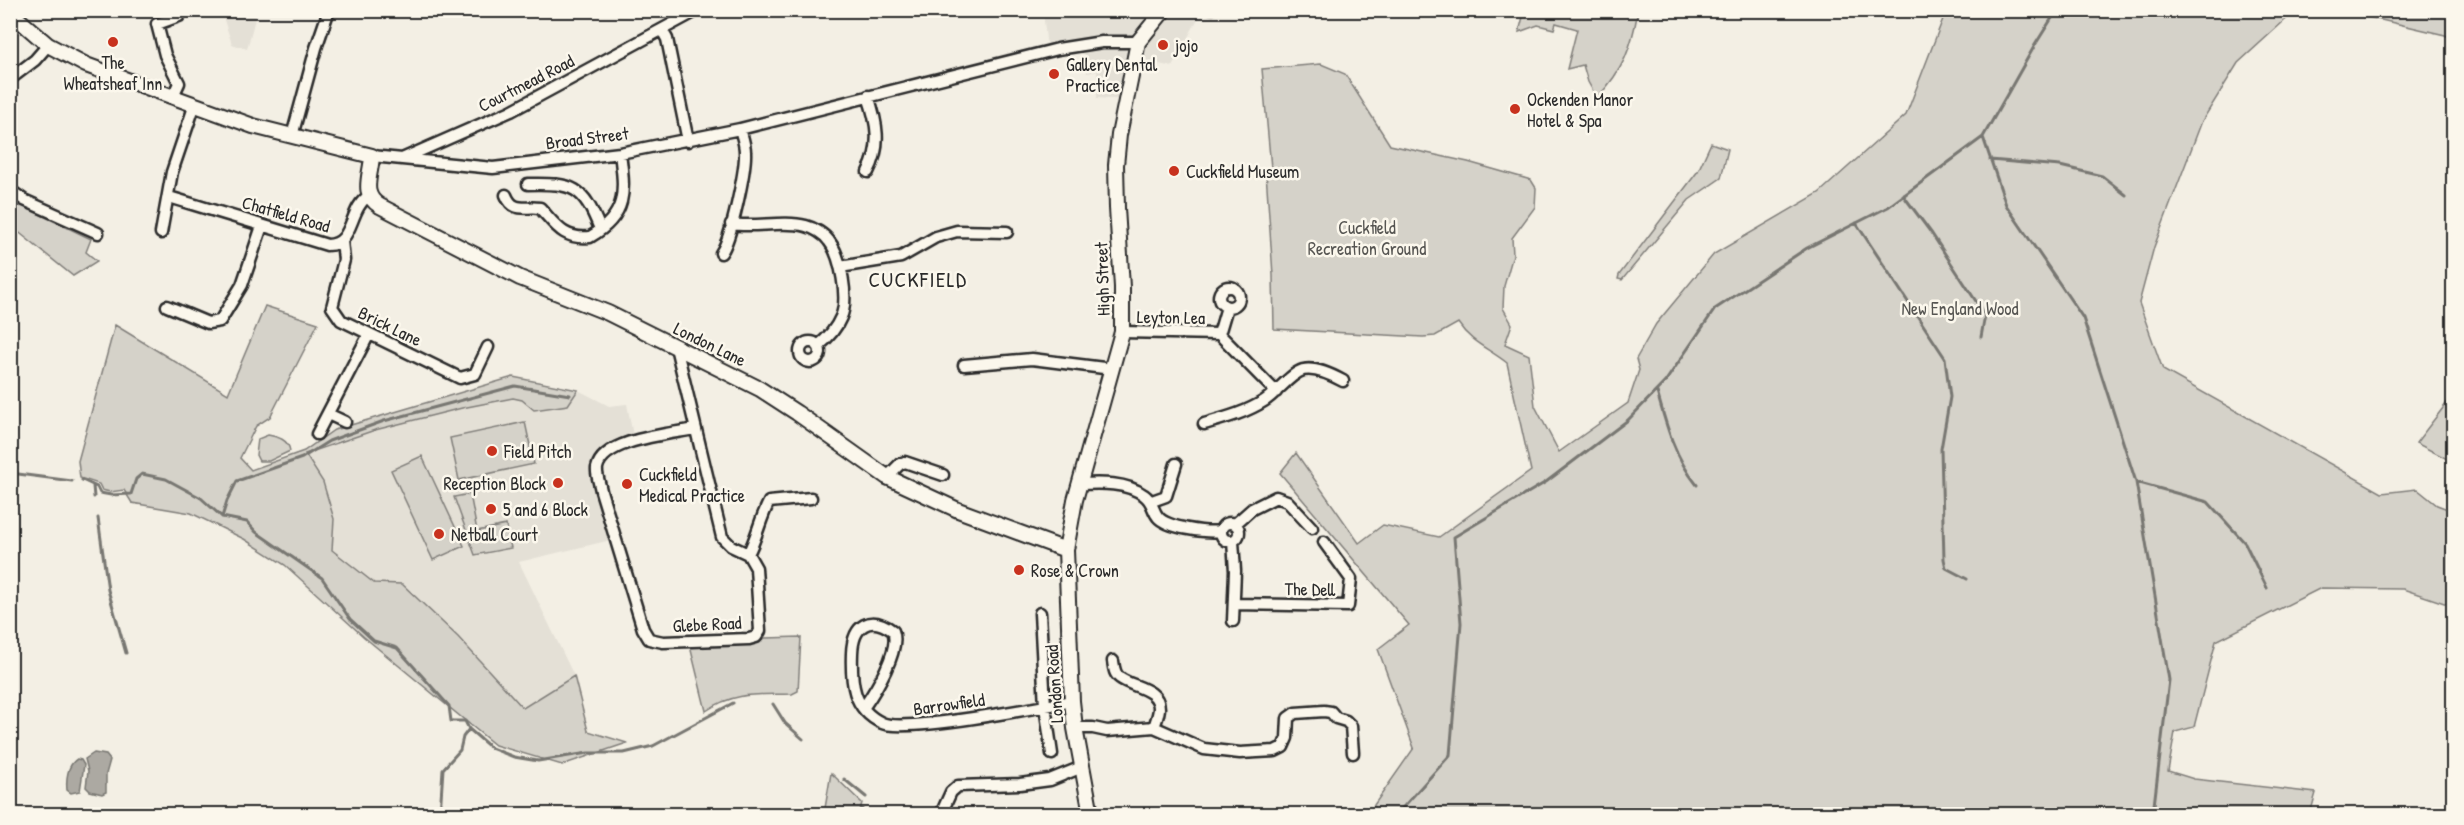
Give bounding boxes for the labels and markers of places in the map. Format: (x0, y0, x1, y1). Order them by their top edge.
place label: jojo (1173, 33, 1198, 58)
marker: The Wheatsheaf Inn (106, 35, 120, 49)
marker: jojo (1156, 38, 1170, 52)
place label: The Wheatsheaf Inn (64, 50, 162, 96)
place label: Gallery Dental Practice (1066, 52, 1157, 98)
marker: Gallery Dental Practice (1047, 67, 1061, 81)
place label: Ockenden Manor Hotel & Spa (1527, 87, 1633, 133)
marker: Ockenden Manor Hotel & Spa (1508, 102, 1522, 116)
place label: Cuckfield Museum (1186, 159, 1299, 184)
marker: Cuckfield Museum (1167, 164, 1181, 178)
place label: Field Pitch (503, 439, 572, 464)
marker: Field Pitch (485, 444, 499, 458)
place label: Cuckfield Medical Practice (639, 462, 745, 508)
place label: Reception Block (443, 471, 547, 496)
marker: Reception Block (551, 476, 565, 490)
marker: Cuckfield Medical Practice (620, 477, 634, 491)
place label: 5 and 6 Block (503, 497, 589, 522)
marker: 5 and 6 Block (484, 502, 498, 516)
place label: Netball Court (451, 522, 539, 547)
marker: Netball Court (432, 527, 446, 541)
place label: Rose & Crown (1031, 558, 1119, 583)
marker: Rose & Crown (1012, 563, 1026, 577)

